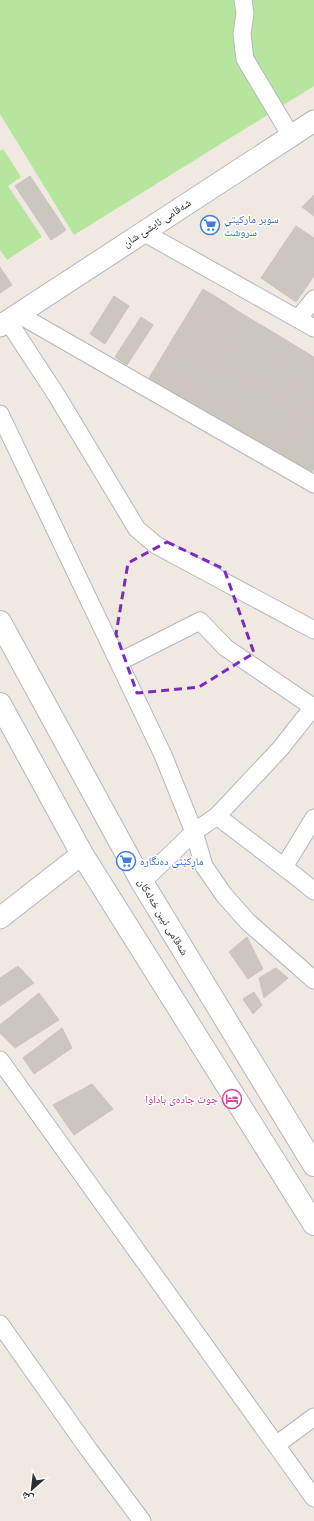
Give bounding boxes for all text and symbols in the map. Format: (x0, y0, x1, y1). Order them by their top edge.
street label: شەقامی ئایشێ شان (120, 195, 194, 251)
place label: سوبر ماركيتي سروشت (224, 212, 279, 240)
supermarket icon: سوبر ماركيتي سروشت (199, 214, 221, 236)
supermarket icon: ماڕكێتی دەنگارە (115, 850, 137, 872)
place label: ماڕكێتی دەنگارە (140, 854, 204, 870)
street label: شەقامی ئیبن خەلەکان (134, 876, 192, 958)
hotel icon: جوت جادەی باداوا (221, 1088, 243, 1110)
place label: جوت جادەی باداوا (145, 1092, 218, 1107)
north arrow (12, 1469, 52, 1509)
text: ش (19, 1488, 36, 1507)

